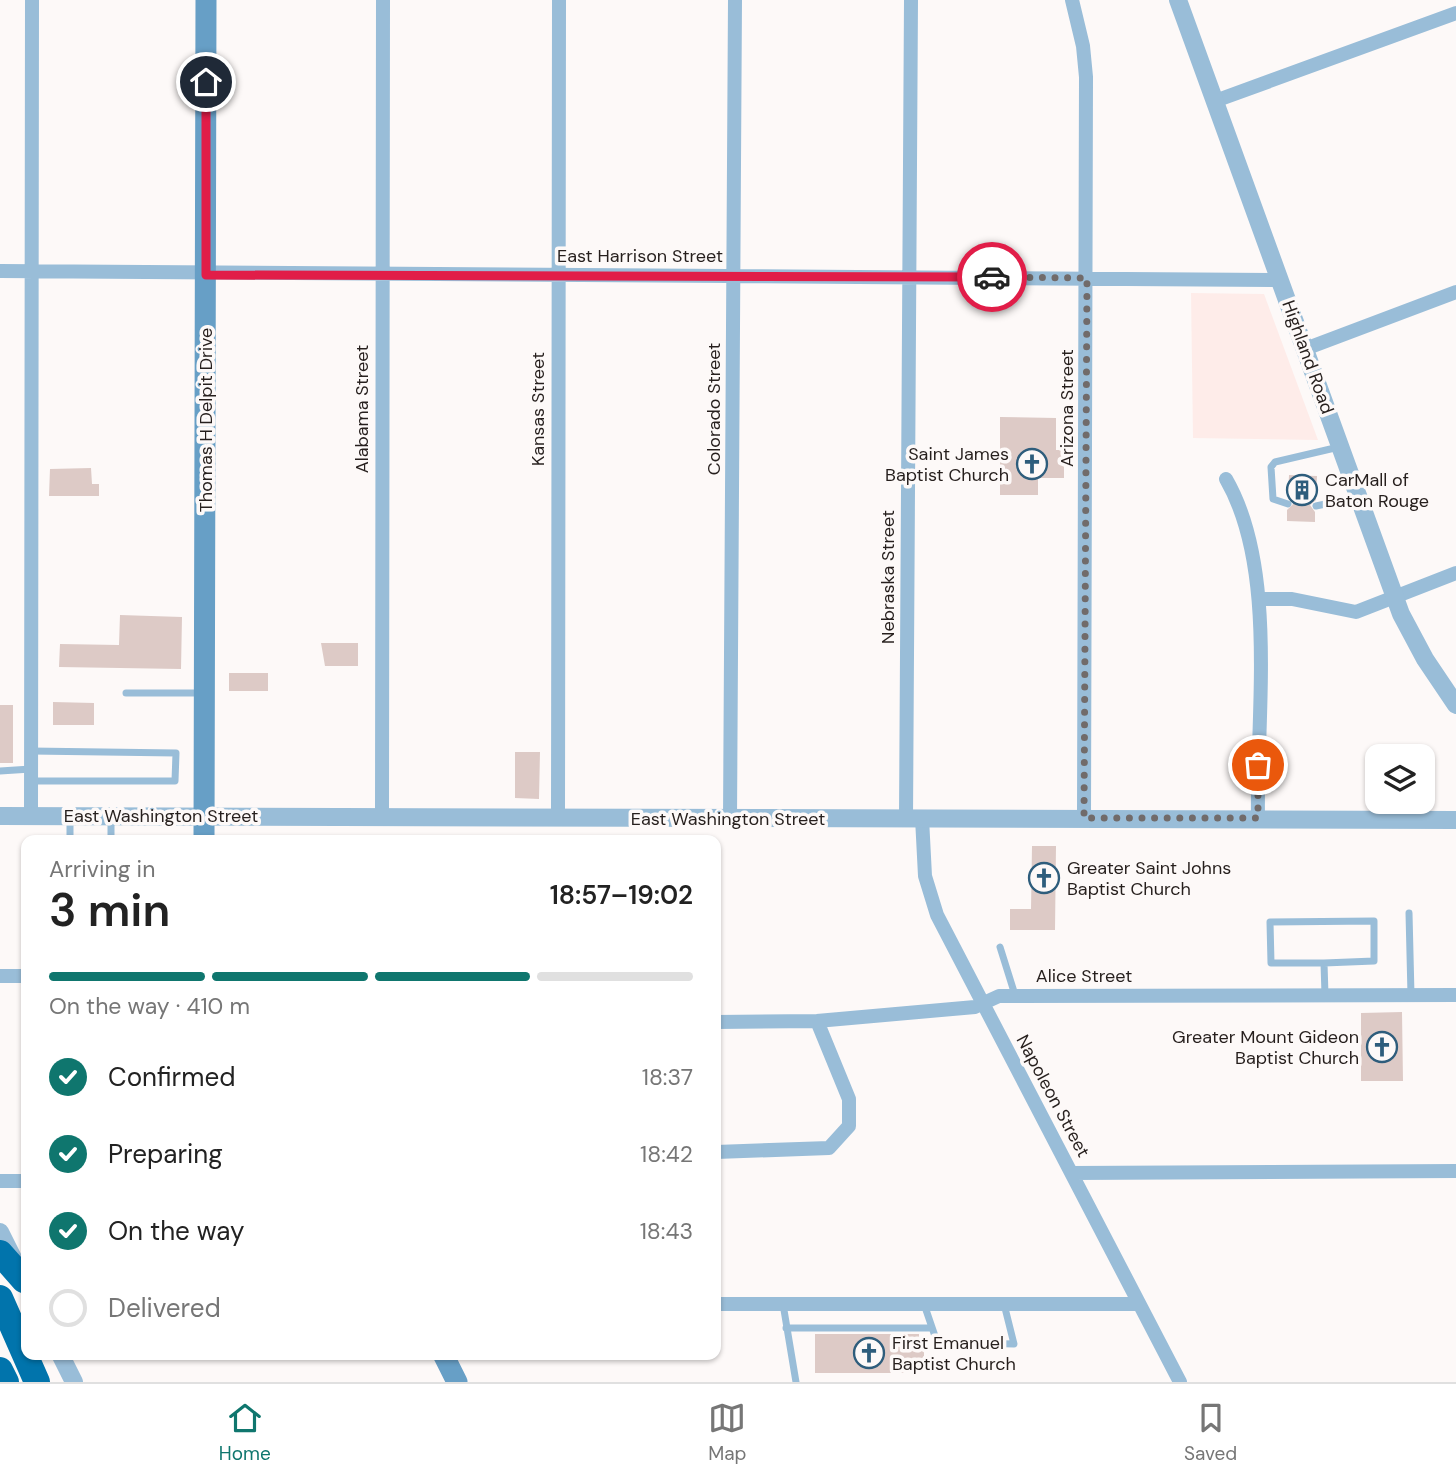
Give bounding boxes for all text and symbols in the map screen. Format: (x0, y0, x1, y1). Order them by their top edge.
pin (176, 52, 236, 112)
icon: home (187, 63, 225, 101)
courier (957, 242, 1027, 312)
street label: East Harrison Street (557, 244, 723, 268)
icon: car (973, 258, 1011, 296)
street label: Highland Road (1276, 297, 1340, 417)
street label: Thomas H Delpit Drive (194, 328, 218, 512)
street label: Colorado Street (702, 343, 726, 475)
street label: Alabama Street (350, 345, 374, 473)
street label: Arizona Street (1055, 349, 1079, 467)
street label: Kansas Street (526, 352, 550, 466)
place label: Saint James Baptist Church (885, 442, 1009, 487)
church icon: Saint James Baptist Church (1015, 447, 1049, 481)
place label: CarMall of Baton Rouge (1325, 468, 1429, 513)
building icon: CarMall of Baton Rouge (1285, 473, 1319, 507)
street label: Nebraska Street (876, 510, 900, 644)
pin (1228, 735, 1288, 795)
map controls (1365, 744, 1435, 814)
button: layers (1365, 744, 1435, 814)
icon: bag (1239, 746, 1277, 784)
street label: East Washington Street (64, 804, 258, 828)
street label: East Washington Street (631, 807, 825, 831)
text: Arriving in (49, 854, 155, 884)
place label: Greater Saint Johns Baptist Church (1067, 856, 1231, 901)
church icon: Greater Saint Johns Baptist Church (1027, 861, 1061, 895)
text: 18:57–19:02 (550, 878, 693, 912)
text: 3 min (49, 880, 170, 940)
street label: Alice Street (1036, 964, 1132, 988)
text: On the way · 410 m (49, 991, 250, 1021)
place label: Greater Mount Gideon Baptist Church (1172, 1025, 1359, 1070)
church icon: Greater Mount Gideon Baptist Church (1365, 1030, 1399, 1064)
street label: Napoleon Street (1011, 1031, 1095, 1161)
icon: check (49, 1058, 87, 1096)
text: Confirmed (108, 1060, 235, 1094)
text: 18:37 (642, 1062, 693, 1092)
icon: check (49, 1135, 87, 1173)
text: Preparing (108, 1137, 223, 1171)
text: 18:42 (640, 1139, 693, 1169)
icon: check (49, 1212, 87, 1250)
text: On the way (108, 1214, 244, 1248)
text: 18:43 (640, 1216, 693, 1246)
text: Delivered (108, 1291, 221, 1325)
place label: First Emanuel Baptist Church (892, 1331, 1016, 1376)
church icon: First Emanuel Baptist Church (852, 1336, 886, 1370)
tab: Home (219, 1399, 271, 1466)
tab: Map (708, 1399, 746, 1466)
tab: Saved (1184, 1399, 1237, 1466)

